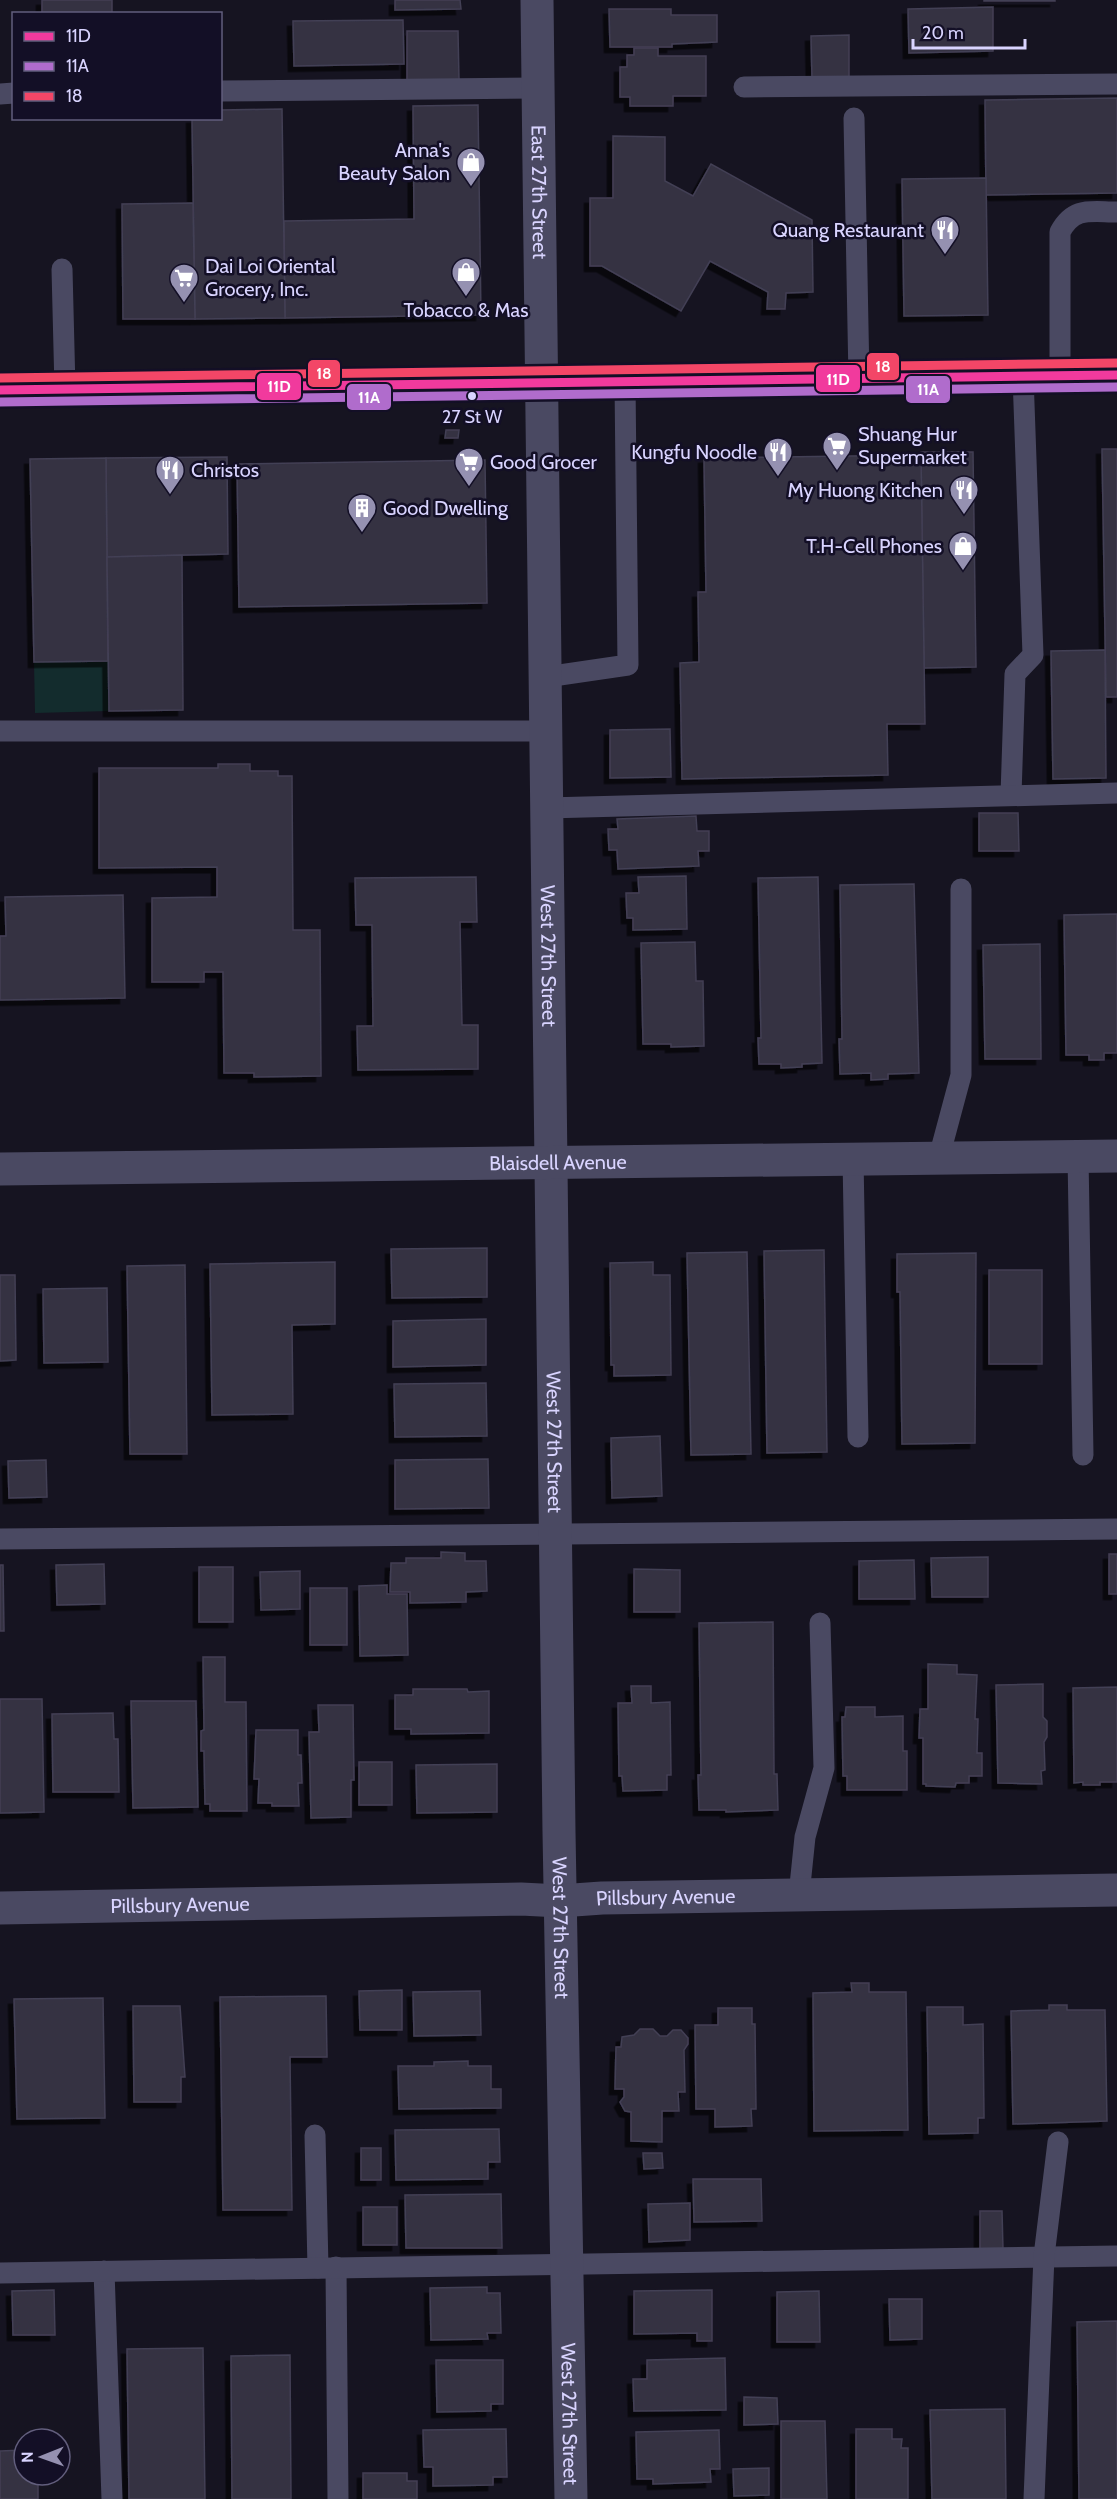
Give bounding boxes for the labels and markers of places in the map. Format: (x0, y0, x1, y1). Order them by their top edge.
place label: Anna's Beauty Salon (338, 138, 450, 185)
shop icon: Anna's Beauty Salon (455, 146, 487, 188)
restaurant icon: Quang Restaurant (929, 214, 961, 256)
place label: Quang Restaurant (772, 218, 924, 242)
place label: Dai Loi Oriental Grocery, Inc. (205, 254, 336, 301)
shop icon: Tobacco & Mas (450, 256, 482, 298)
supermarket icon: Dai Loi Oriental Grocery, Inc. (168, 262, 200, 304)
place label: Tobacco & Mas (404, 298, 528, 322)
marker: 27 St W (466, 390, 478, 402)
place label: 27 St W (442, 406, 502, 428)
place label: Shuang Hur Supermarket (858, 422, 967, 469)
supermarket icon: Shuang Hur Supermarket (821, 430, 853, 472)
restaurant icon: Kungfu Noodle (762, 436, 794, 478)
place label: Kungfu Noodle (631, 440, 757, 464)
supermarket icon: Good Grocer (453, 446, 485, 488)
place label: Good Grocer (490, 450, 597, 474)
restaurant icon: Christos (154, 454, 186, 496)
place label: Christos (191, 458, 259, 482)
restaurant icon: My Huong Kitchen (948, 474, 980, 516)
place label: My Huong Kitchen (788, 478, 943, 502)
building icon: Good Dwelling (346, 492, 378, 534)
place label: Good Dwelling (383, 496, 509, 520)
shop icon: T.H-Cell Phones (947, 530, 979, 572)
place label: T.H-Cell Phones (806, 534, 942, 558)

